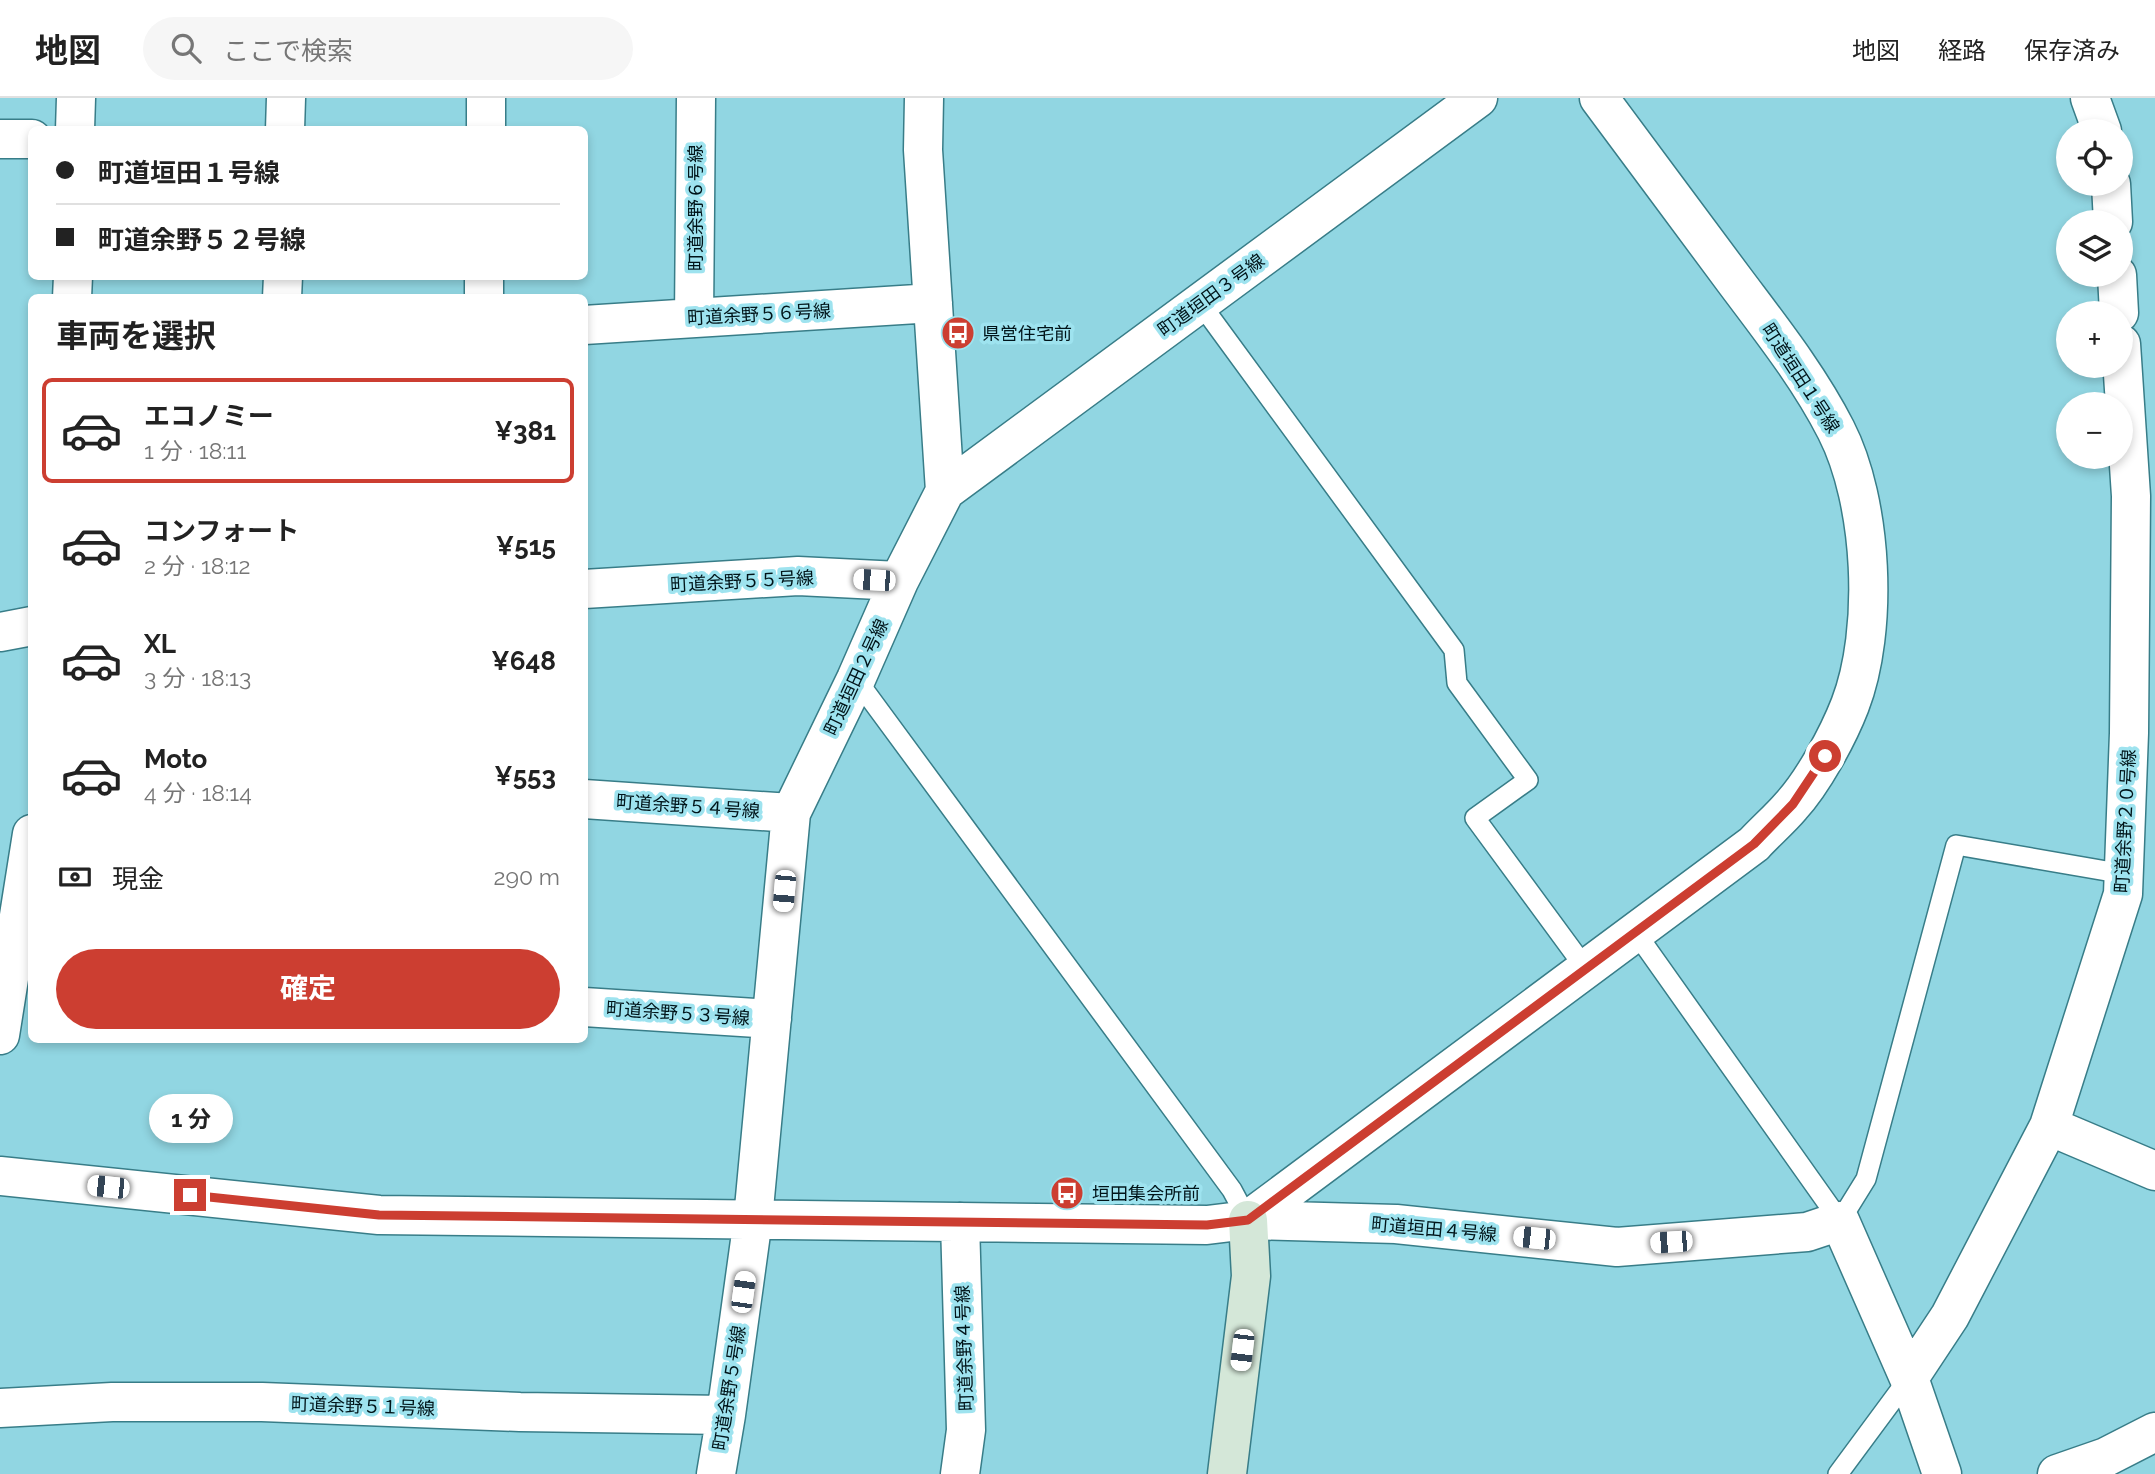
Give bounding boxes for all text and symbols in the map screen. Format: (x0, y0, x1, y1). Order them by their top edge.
search box (143, 17, 633, 80)
icon: search (167, 29, 205, 67)
text: 地図 (35, 31, 101, 70)
text: ここで検索 (223, 36, 353, 66)
text: 地図 (1852, 36, 1900, 65)
text: 経路 (1938, 36, 1986, 65)
text: 保存済み (2024, 36, 2120, 65)
map controls (2056, 119, 2133, 469)
button: locate (2056, 119, 2133, 196)
street label: 町道余野６号線 (685, 145, 706, 271)
text: 町道垣田１号線 (98, 158, 280, 188)
button: layers (2056, 210, 2133, 287)
text: 町道余野５２号線 (98, 225, 306, 255)
street label: 町道垣田３号線 (1154, 249, 1268, 341)
street label: 町道余野５６号線 (687, 300, 831, 328)
button: + (2056, 301, 2133, 378)
bus stop icon: 県営住宅前 (939, 314, 977, 352)
text: 車両を選択 (56, 317, 216, 354)
street label: 町道垣田１号線 (1758, 319, 1844, 437)
place label: 県営住宅前 (982, 323, 1072, 344)
button: − (2056, 392, 2133, 469)
icon: car (60, 399, 123, 462)
text: エコノミー (144, 401, 274, 431)
text: ¥381 (494, 416, 556, 446)
text: 1 分 · 18:11 (144, 437, 246, 464)
icon: car (60, 514, 123, 577)
text: コンフォート (144, 516, 299, 546)
text: ¥515 (496, 531, 556, 561)
text: 2 分 · 18:12 (144, 552, 251, 579)
street label: 町道余野５５号線 (670, 567, 814, 595)
car (853, 568, 896, 592)
street label: 町道垣田２号線 (820, 615, 892, 739)
icon: car (60, 629, 123, 692)
text: XL (144, 629, 176, 659)
text: ¥648 (491, 646, 556, 676)
text: 3 分 · 18:13 (144, 664, 251, 691)
route start (1809, 740, 1841, 772)
icon: car (60, 744, 123, 807)
text: Moto (144, 744, 207, 774)
street label: 町道余野２０号線 (2111, 749, 2139, 893)
text: ¥553 (494, 761, 556, 791)
text: 4 分 · 18:14 (144, 779, 252, 806)
street label: 町道余野５４号線 (615, 791, 761, 821)
icon: cash (56, 858, 94, 896)
text: 290 m (493, 863, 560, 890)
text: 現金 (112, 864, 164, 894)
car (772, 869, 797, 913)
button: 確定 (56, 949, 560, 1029)
street label: 町道余野５３号線 (605, 998, 751, 1028)
callout: 1 分 (148, 1094, 232, 1142)
text: 1 分 (171, 1105, 211, 1132)
car (87, 1174, 130, 1200)
bus stop icon: 垣田集会所前 (1048, 1174, 1086, 1212)
route end (174, 1179, 206, 1211)
place label: 垣田集会所前 (1092, 1183, 1200, 1204)
street label: 町道垣田４号線 (1370, 1213, 1498, 1245)
car (1513, 1225, 1556, 1251)
car (1650, 1230, 1693, 1254)
car (730, 1270, 757, 1314)
street label: 町道余野４号線 (951, 1285, 977, 1411)
street label: 町道余野５号線 (709, 1324, 749, 1452)
car (1230, 1328, 1255, 1372)
street label: 町道余野５１号線 (291, 1393, 435, 1419)

